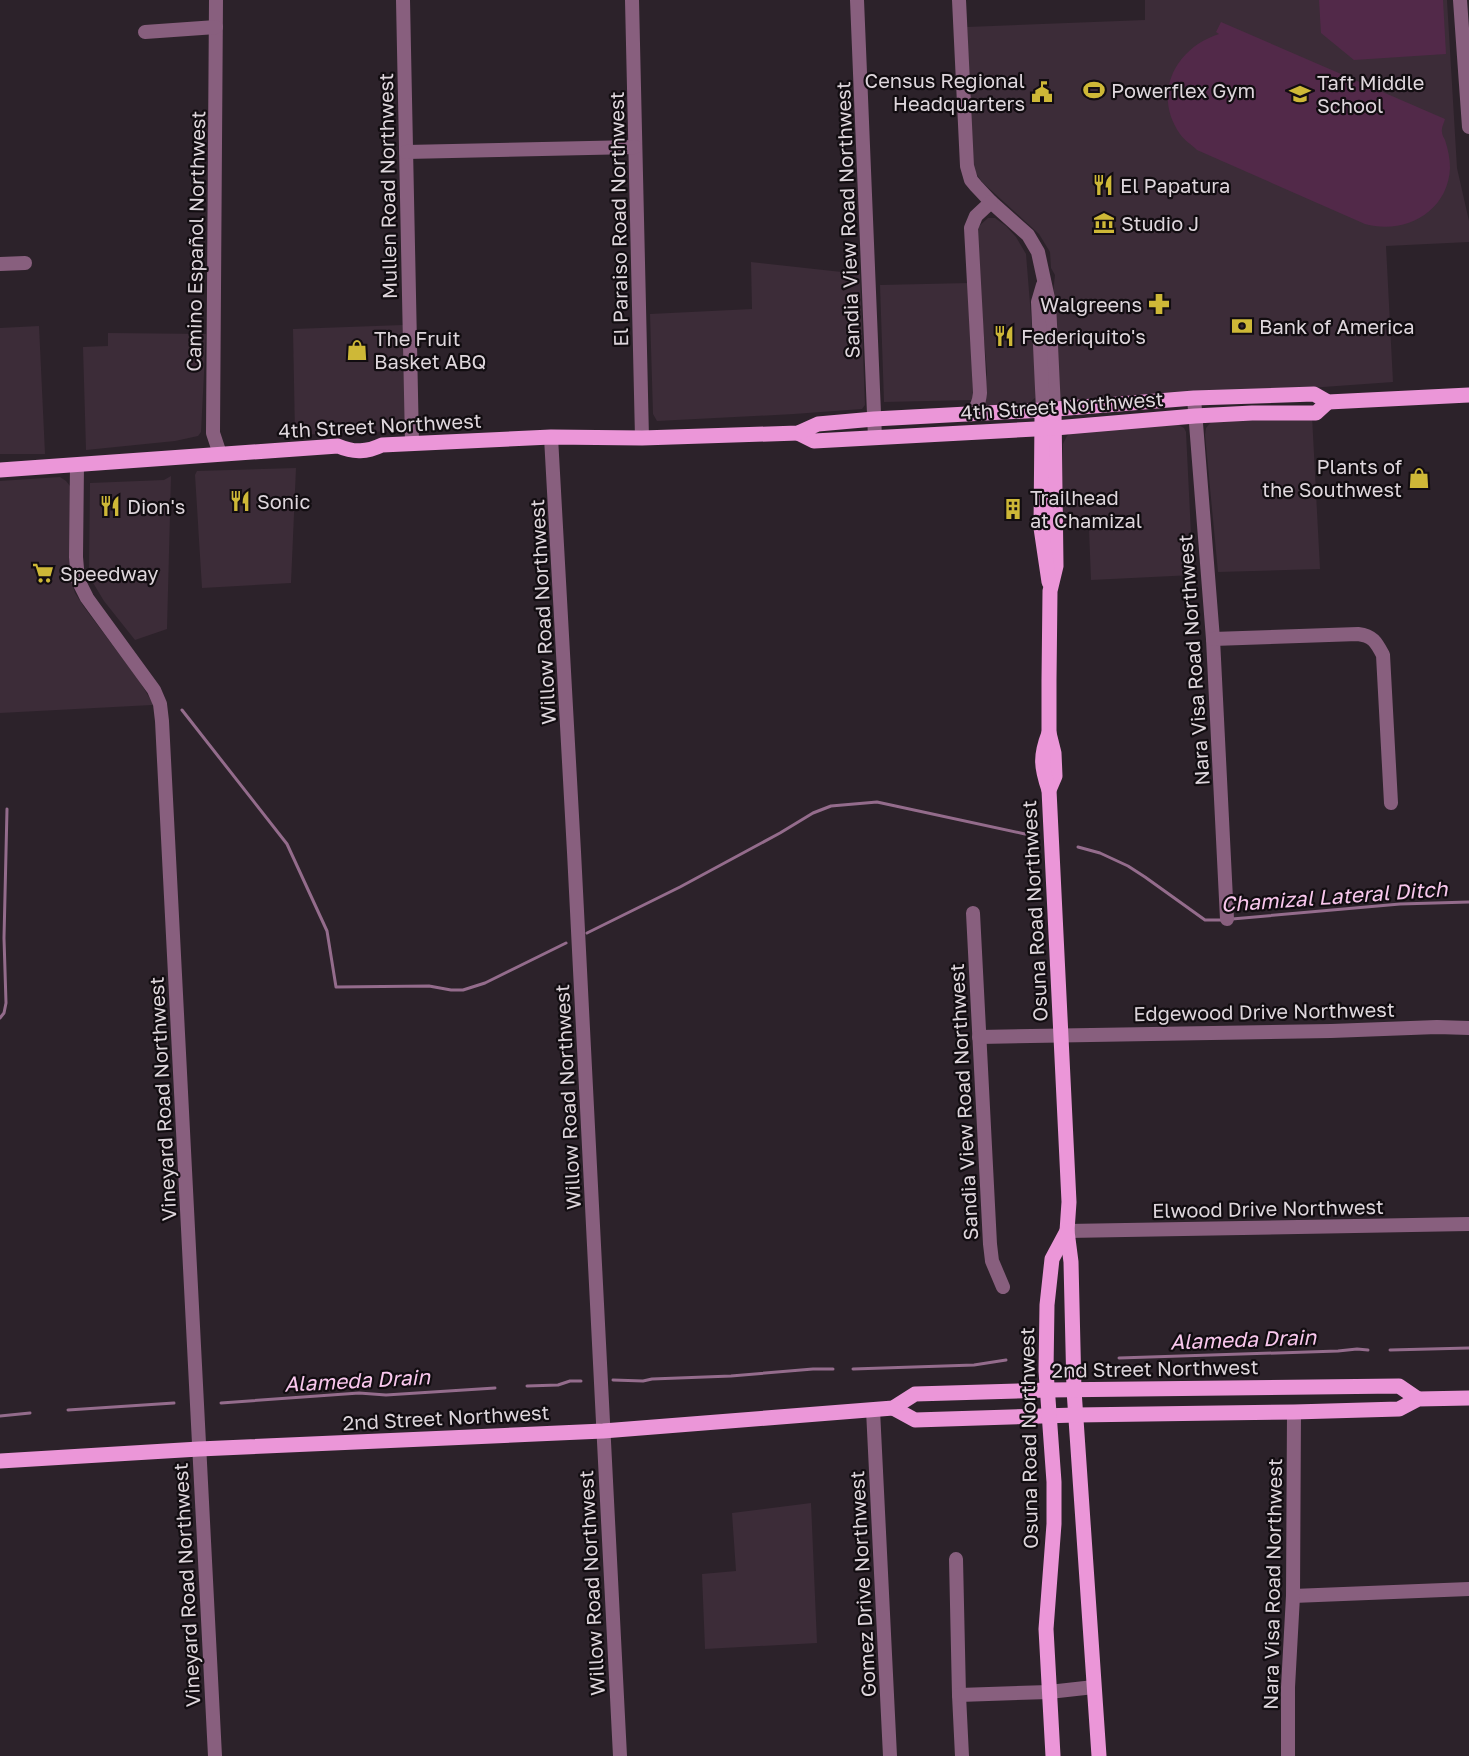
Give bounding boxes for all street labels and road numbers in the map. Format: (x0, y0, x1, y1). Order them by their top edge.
street label: Mullen Road Northwest (373, 73, 401, 299)
street label: Sandia View Road Northwest (830, 81, 864, 359)
street label: El Paraiso Road Northwest (604, 91, 632, 347)
street label: Camino Español Northwest (181, 110, 209, 372)
street label: 4th Street Northwest (960, 386, 1164, 424)
street label: 4th Street Northwest (278, 408, 482, 442)
street label: Willow Road Northwest (524, 499, 560, 725)
street label: Nara Visa Road Northwest (1172, 534, 1214, 786)
street label: Osuna Road Northwest (1016, 800, 1052, 1022)
street label: Sandia View Road Northwest (944, 963, 982, 1241)
street label: Vineyard Road Northwest (144, 976, 180, 1222)
street label: Willow Road Northwest (549, 984, 585, 1210)
street label: Edgewood Drive Northwest (1133, 997, 1395, 1025)
street label: Elwood Drive Northwest (1152, 1194, 1384, 1222)
street label: Osuna Road Northwest (1014, 1327, 1042, 1549)
street label: 2nd Street Northwest (1051, 1354, 1259, 1382)
street label: 2nd Street Northwest (342, 1400, 550, 1434)
street label: Nara Visa Road Northwest (1258, 1458, 1286, 1710)
street label: Vineyard Road Northwest (168, 1462, 204, 1708)
street label: Willow Road Northwest (573, 1470, 609, 1696)
street label: Gomez Drive Northwest (844, 1470, 880, 1698)

